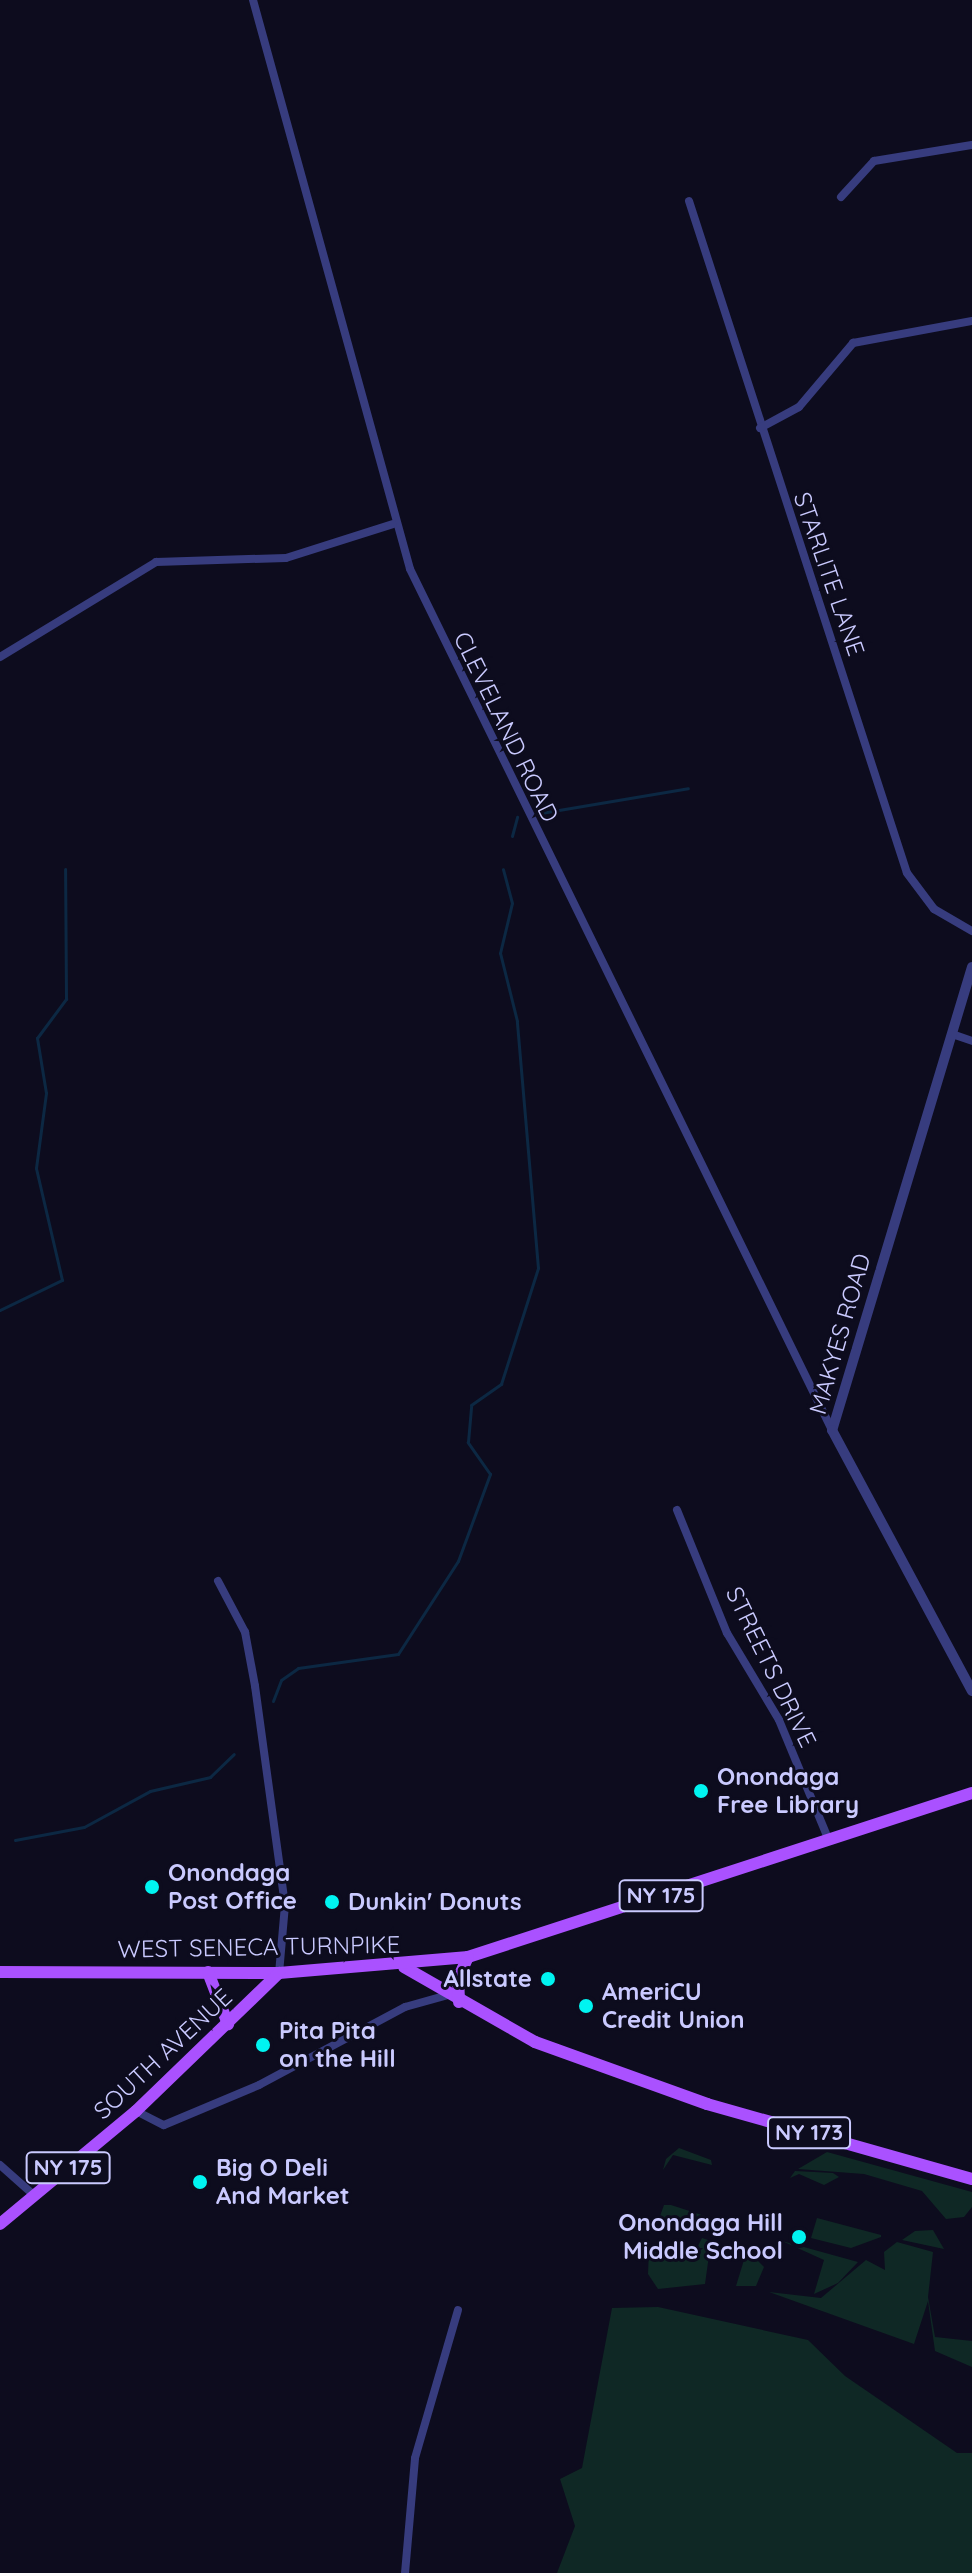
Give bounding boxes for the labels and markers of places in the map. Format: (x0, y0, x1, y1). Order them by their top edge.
place label: Onondaga Free Library (717, 1763, 859, 1819)
marker: Onondaga Free Library (692, 1782, 710, 1800)
place label: Onondaga Post Office (168, 1859, 297, 1915)
marker: Onondaga Post Office (143, 1878, 161, 1896)
place label: Dunkin' Donuts (348, 1888, 522, 1916)
marker: Dunkin' Donuts (323, 1893, 341, 1911)
place label: Allstate (443, 1965, 532, 1993)
marker: Allstate (539, 1970, 557, 1988)
place label: AmeriCU Credit Union (602, 1978, 745, 2034)
marker: AmeriCU Credit Union (577, 1997, 595, 2015)
place label: Pita Pita on the Hill (279, 2017, 396, 2073)
marker: Pita Pita on the Hill (254, 2036, 272, 2054)
place label: Big O Deli And Market (216, 2154, 350, 2210)
marker: Big O Deli And Market (191, 2173, 209, 2191)
place label: Onondaga Hill Middle School (618, 2209, 783, 2265)
marker: Onondaga Hill Middle School (790, 2228, 808, 2246)

